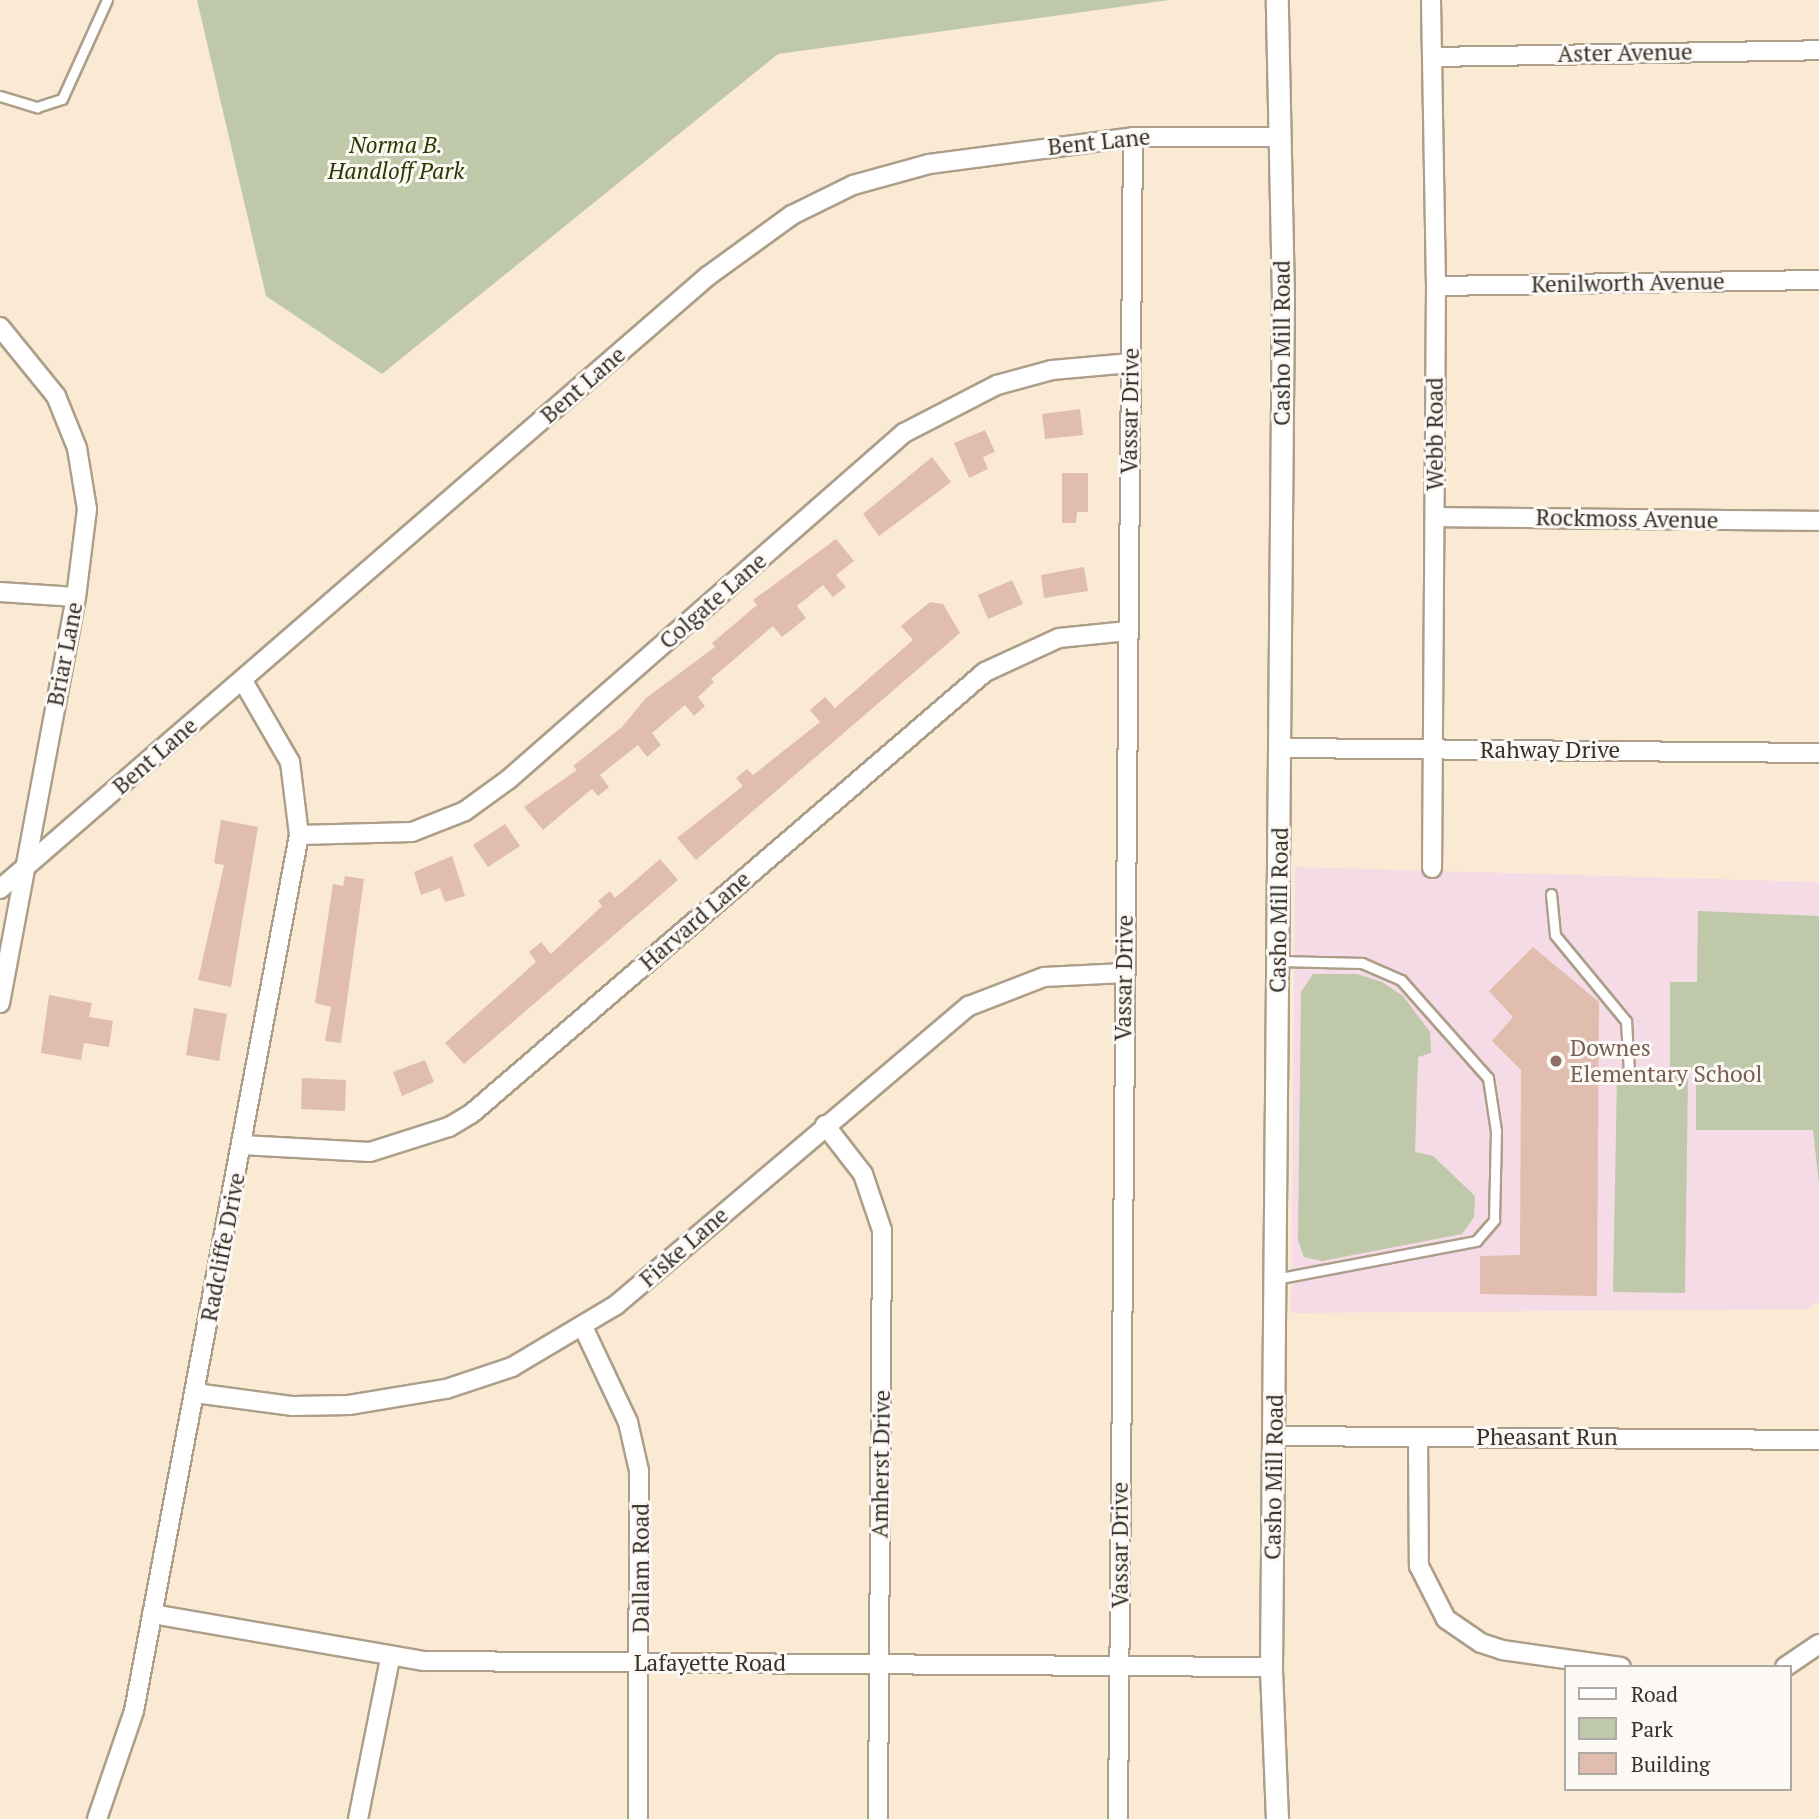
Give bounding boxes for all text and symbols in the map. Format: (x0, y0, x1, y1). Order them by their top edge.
street label: Aster Avenue (1557, 38, 1693, 68)
street label: Bent Lane (1046, 123, 1152, 161)
park label: Norma B. Handloff Park (328, 131, 464, 185)
street label: Casho Mill Road (1268, 260, 1296, 426)
street label: Kenilworth Avenue (1531, 268, 1725, 298)
street label: Bent Lane (535, 341, 631, 429)
street label: Vassar Drive (1115, 348, 1145, 474)
street label: Webb Road (1421, 377, 1449, 491)
street label: Rockmoss Avenue (1535, 504, 1719, 534)
street label: Colgate Lane (654, 547, 772, 655)
street label: Briar Lane (41, 600, 89, 708)
street label: Bent Lane (107, 712, 203, 800)
street label: Rahway Drive (1480, 736, 1620, 764)
street label: Casho Mill Road (1264, 827, 1294, 993)
street label: Harvard Lane (634, 865, 756, 977)
street label: Vassar Drive (1109, 915, 1139, 1041)
place label: Downes Elementary School (1570, 1034, 1762, 1088)
marker: Downes Elementary School (1548, 1053, 1564, 1069)
street label: Radcliffe Drive (195, 1170, 251, 1324)
street label: Fiske Lane (634, 1201, 734, 1293)
street label: Amherst Drive (866, 1390, 896, 1538)
street label: Casho Mill Road (1259, 1394, 1289, 1560)
street label: Pheasant Run (1476, 1423, 1618, 1451)
street label: Vassar Drive (1106, 1482, 1134, 1608)
street label: Dallam Road (627, 1503, 655, 1633)
street label: Lafayette Road (634, 1649, 786, 1677)
legend (1563, 1665, 1791, 1791)
text: Road (1631, 1680, 1678, 1708)
text: Park (1631, 1715, 1673, 1743)
text: Building (1631, 1750, 1710, 1778)

